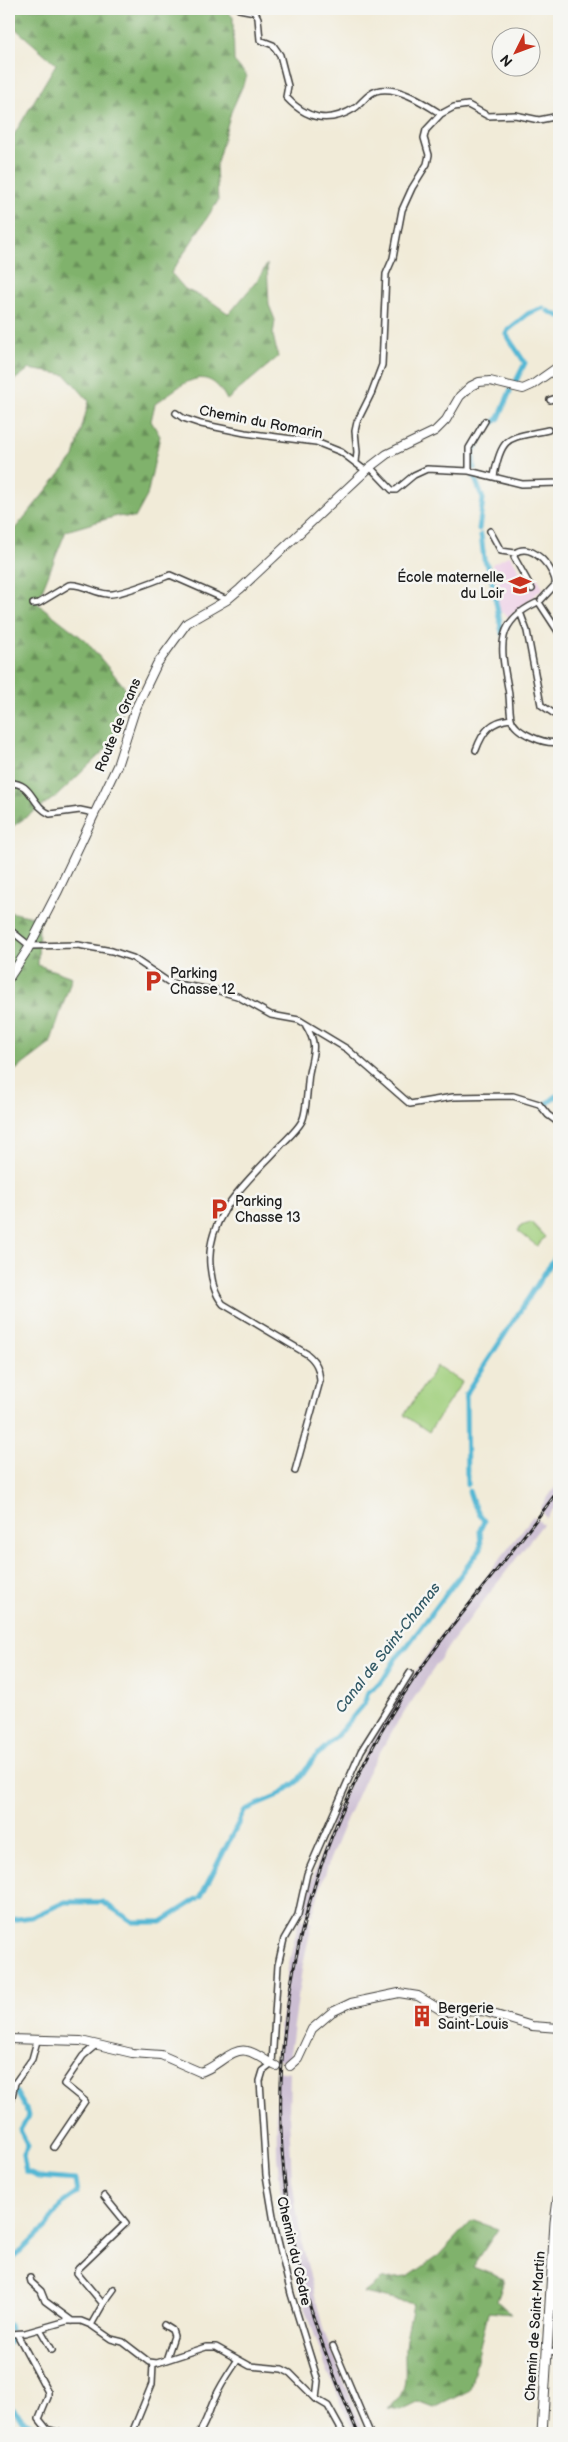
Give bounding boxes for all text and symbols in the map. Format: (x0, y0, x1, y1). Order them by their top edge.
north arrow (490, 28, 540, 78)
text: N (497, 51, 517, 70)
street label: Chemin du Romarin (198, 402, 324, 442)
place label: École maternelle du Loir (397, 568, 505, 602)
school or university icon: École maternelle du Loir (507, 572, 533, 598)
street label: Route de Grans (91, 676, 145, 774)
place label: Parking Chasse 12 (170, 965, 236, 998)
parking icon: Parking Chasse 12 (140, 968, 166, 994)
place label: Parking Chasse 13 (235, 1193, 301, 1226)
parking icon: Parking Chasse 13 (206, 1196, 232, 1222)
water label: Canal de Saint-Chamas (331, 1579, 445, 1717)
place label: Bergerie Saint-Louis (438, 2000, 509, 2033)
building icon: Bergerie Saint-Louis (409, 2003, 435, 2029)
street label: Chemin du Cèdre (273, 2195, 315, 2307)
street label: Chemin de Saint-Martin (521, 2250, 549, 2401)

